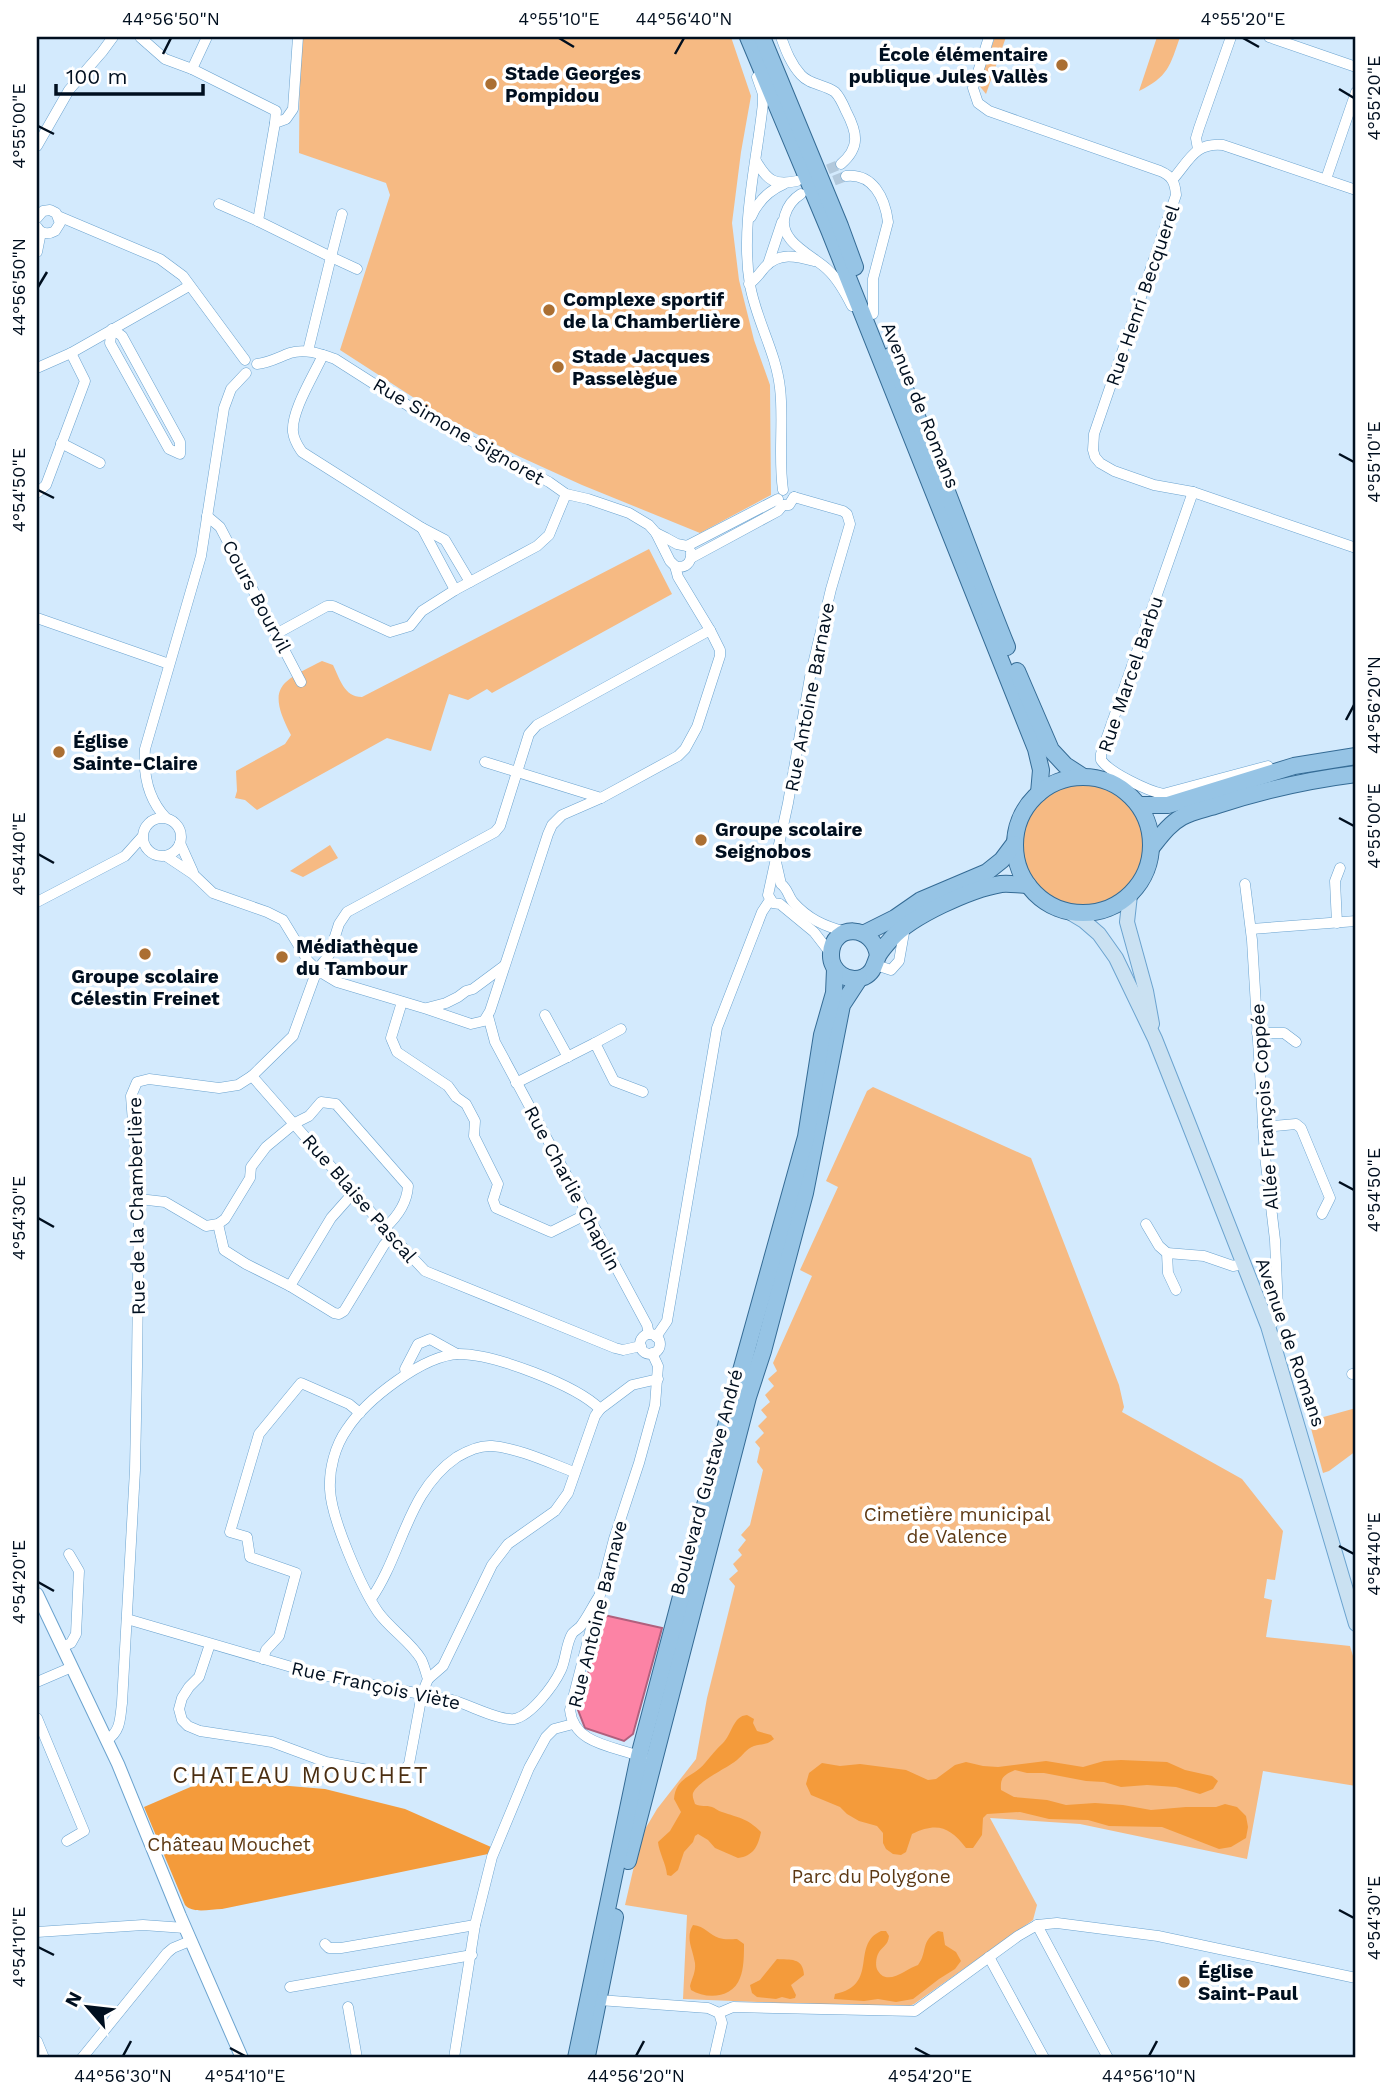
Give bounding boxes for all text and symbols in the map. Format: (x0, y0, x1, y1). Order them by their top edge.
text: 44°56'50"N (122, 8, 220, 29)
text: 4°55'10"E (518, 8, 600, 29)
text: 44°56'40"N (636, 8, 732, 29)
text: 4°55'20"E (1201, 8, 1285, 29)
place label: École élémentaire publique Jules Vallès (849, 43, 1048, 88)
scale bar (56, 52, 203, 96)
text: 4°55'20"E (1363, 56, 1384, 140)
marker: École élémentaire publique Jules Vallès (1054, 57, 1070, 73)
place label: Stade Georges Pompidou (505, 62, 641, 107)
text: 100 m (66, 64, 128, 89)
marker: Stade Georges Pompidou (483, 76, 499, 92)
text: 4°55'00"E (8, 83, 29, 169)
street label: Rue Henri Becquerel (1101, 201, 1184, 389)
text: 44°56'50"N (8, 238, 29, 336)
place label: Complexe sportif de la Chamberlière (563, 288, 740, 333)
marker: Complexe sportif de la Chamberlière (541, 302, 557, 318)
street label: Avenue de Romans (877, 319, 964, 492)
place label: Stade Jacques Passelègue (572, 345, 710, 390)
marker: Stade Jacques Passelègue (550, 359, 566, 375)
street label: Rue Simone Signoret (369, 373, 549, 490)
text: 4°55'10"E (1363, 421, 1384, 503)
text: 4°54'50"E (8, 448, 29, 532)
street label: Cours Bourvil (217, 536, 296, 657)
street label: Rue Marcel Barbu (1093, 593, 1168, 755)
street label: Rue Antoine Barnave (780, 600, 839, 794)
text: 44°56'20"N (1363, 656, 1384, 754)
place label: Église Sainte-Claire (73, 730, 198, 775)
marker: Église Sainte-Claire (51, 744, 67, 760)
text: 4°55'00"E (1363, 783, 1384, 869)
text: 4°54'40"E (8, 812, 29, 896)
place label: Groupe scolaire Seignobos (715, 818, 862, 863)
marker: Groupe scolaire Seignobos (693, 832, 709, 848)
place label: Médiathèque du Tambour (296, 935, 418, 980)
marker: Groupe scolaire Célestin Freinet (137, 946, 153, 962)
marker: Médiathèque du Tambour (274, 949, 290, 965)
place label: Groupe scolaire Célestin Freinet (70, 965, 220, 1010)
street label: Allée François Coppée (1246, 1003, 1283, 1211)
street label: Rue de la Chamberlière (123, 1097, 150, 1315)
street label: Rue Charlie Chaplin (519, 1102, 626, 1275)
street label: Rue Blaise Pascal (298, 1129, 422, 1267)
text: 4°54'50"E (1363, 1148, 1384, 1232)
text: 4°54'30"E (8, 1176, 29, 1260)
street label: Avenue de Romans (1251, 1255, 1330, 1430)
street label: Boulevard Gustave André (665, 1366, 748, 1598)
park label: Cimetière municipal de Valence (864, 1503, 1050, 1548)
text: 4°54'40"E (1363, 1512, 1384, 1596)
street label: Rue Antoine Barnave (563, 1518, 632, 1710)
text: 4°54'20"E (8, 1540, 29, 1624)
street label: Rue François Viète (289, 1656, 463, 1715)
district label: CHATEAU MOUCHET (172, 1762, 430, 1789)
park label: Château Mouchet (147, 1833, 311, 1856)
park label: Parc du Polygone (791, 1865, 951, 1888)
text: 4°54'30"E (1363, 1876, 1384, 1960)
text: 4°54'10"E (8, 1906, 29, 1988)
place label: Église Saint-Paul (1198, 1960, 1299, 2005)
north arrow (52, 1972, 122, 2042)
marker: Église Saint-Paul (1176, 1974, 1192, 1990)
text: N (60, 1988, 87, 2011)
text: 44°56'30"N (74, 2065, 172, 2086)
text: 4°54'10"E (204, 2065, 286, 2086)
text: 44°56'20"N (587, 2065, 685, 2086)
text: 4°54'20"E (888, 2065, 972, 2086)
text: 44°56'10"N (1102, 2065, 1196, 2086)

